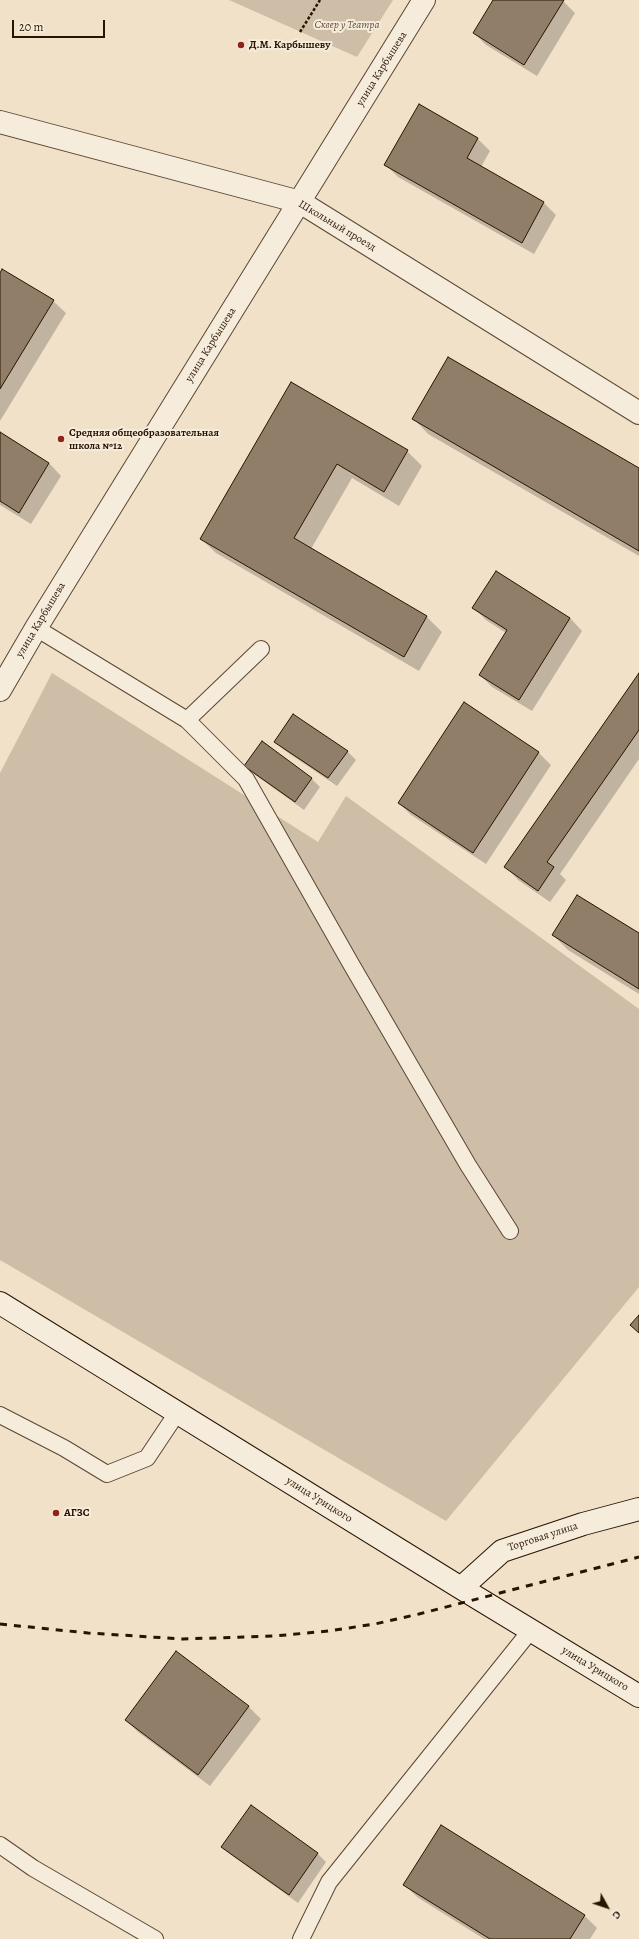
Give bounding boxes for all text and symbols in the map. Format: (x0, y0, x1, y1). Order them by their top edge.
scale bar (14, 12, 107, 38)
park label: Сквер у Театра (314, 18, 380, 32)
text: 20 m (19, 19, 43, 35)
street label: улица Карбышева (354, 29, 410, 109)
place label: Д.М. Карбышеву (249, 38, 331, 52)
marker: Д.М. Карбышеву (236, 40, 246, 50)
street label: Школьный проезд (296, 198, 378, 254)
street label: улица Карбышева (183, 305, 239, 385)
place label: Средняя общеобразовательная школа №12 (69, 426, 219, 452)
marker: Средняя общеобразовательная школа №12 (56, 434, 66, 444)
street label: улица Карбышева (13, 580, 69, 660)
street label: улица Урицкого (283, 1474, 355, 1526)
place label: АГЗС (64, 1506, 89, 1520)
marker: АГЗС (51, 1508, 61, 1518)
street label: Торговая улица (506, 1519, 580, 1555)
street label: улица Урицкого (559, 1644, 631, 1694)
north arrow (587, 1887, 627, 1927)
text: С (609, 1908, 625, 1922)

